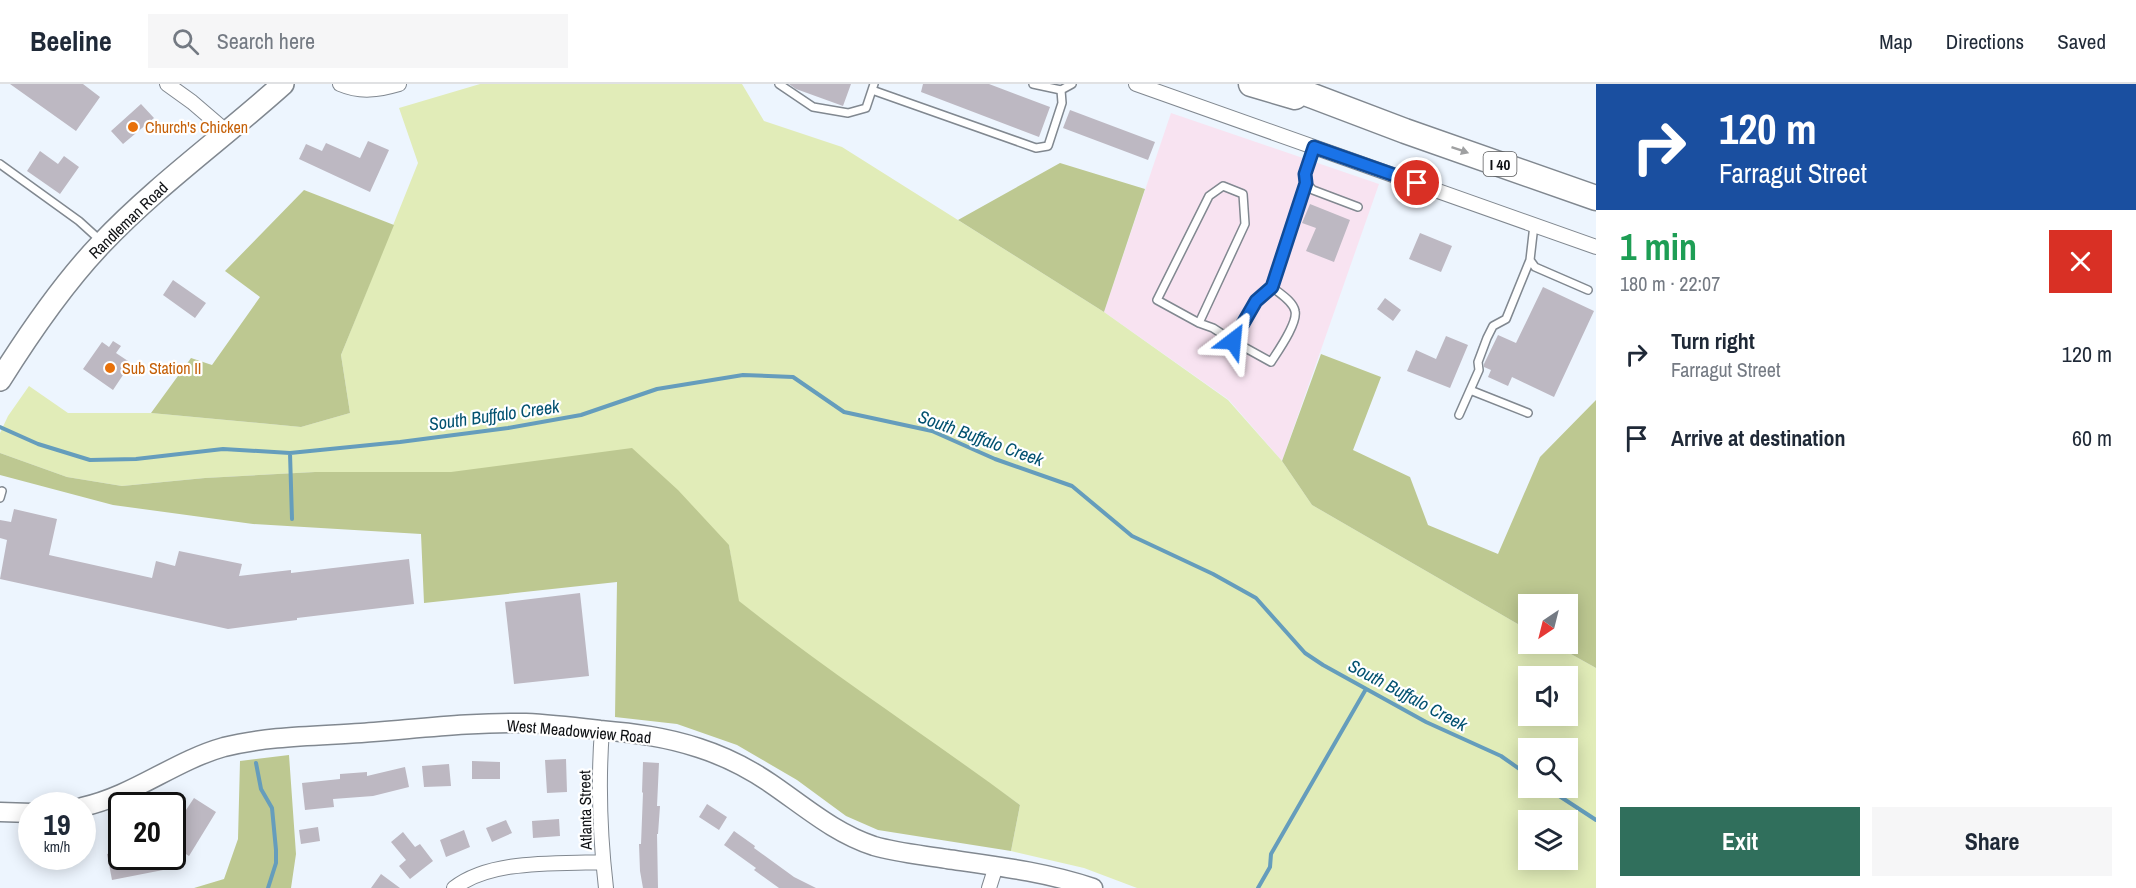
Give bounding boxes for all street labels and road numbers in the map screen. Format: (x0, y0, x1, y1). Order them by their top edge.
road number: I 40 (1484, 152, 1516, 176)
street label: Randleman Road (84, 177, 172, 263)
street label: West Meadowview Road (506, 714, 652, 748)
street label: Atlanta Street (573, 770, 597, 851)

